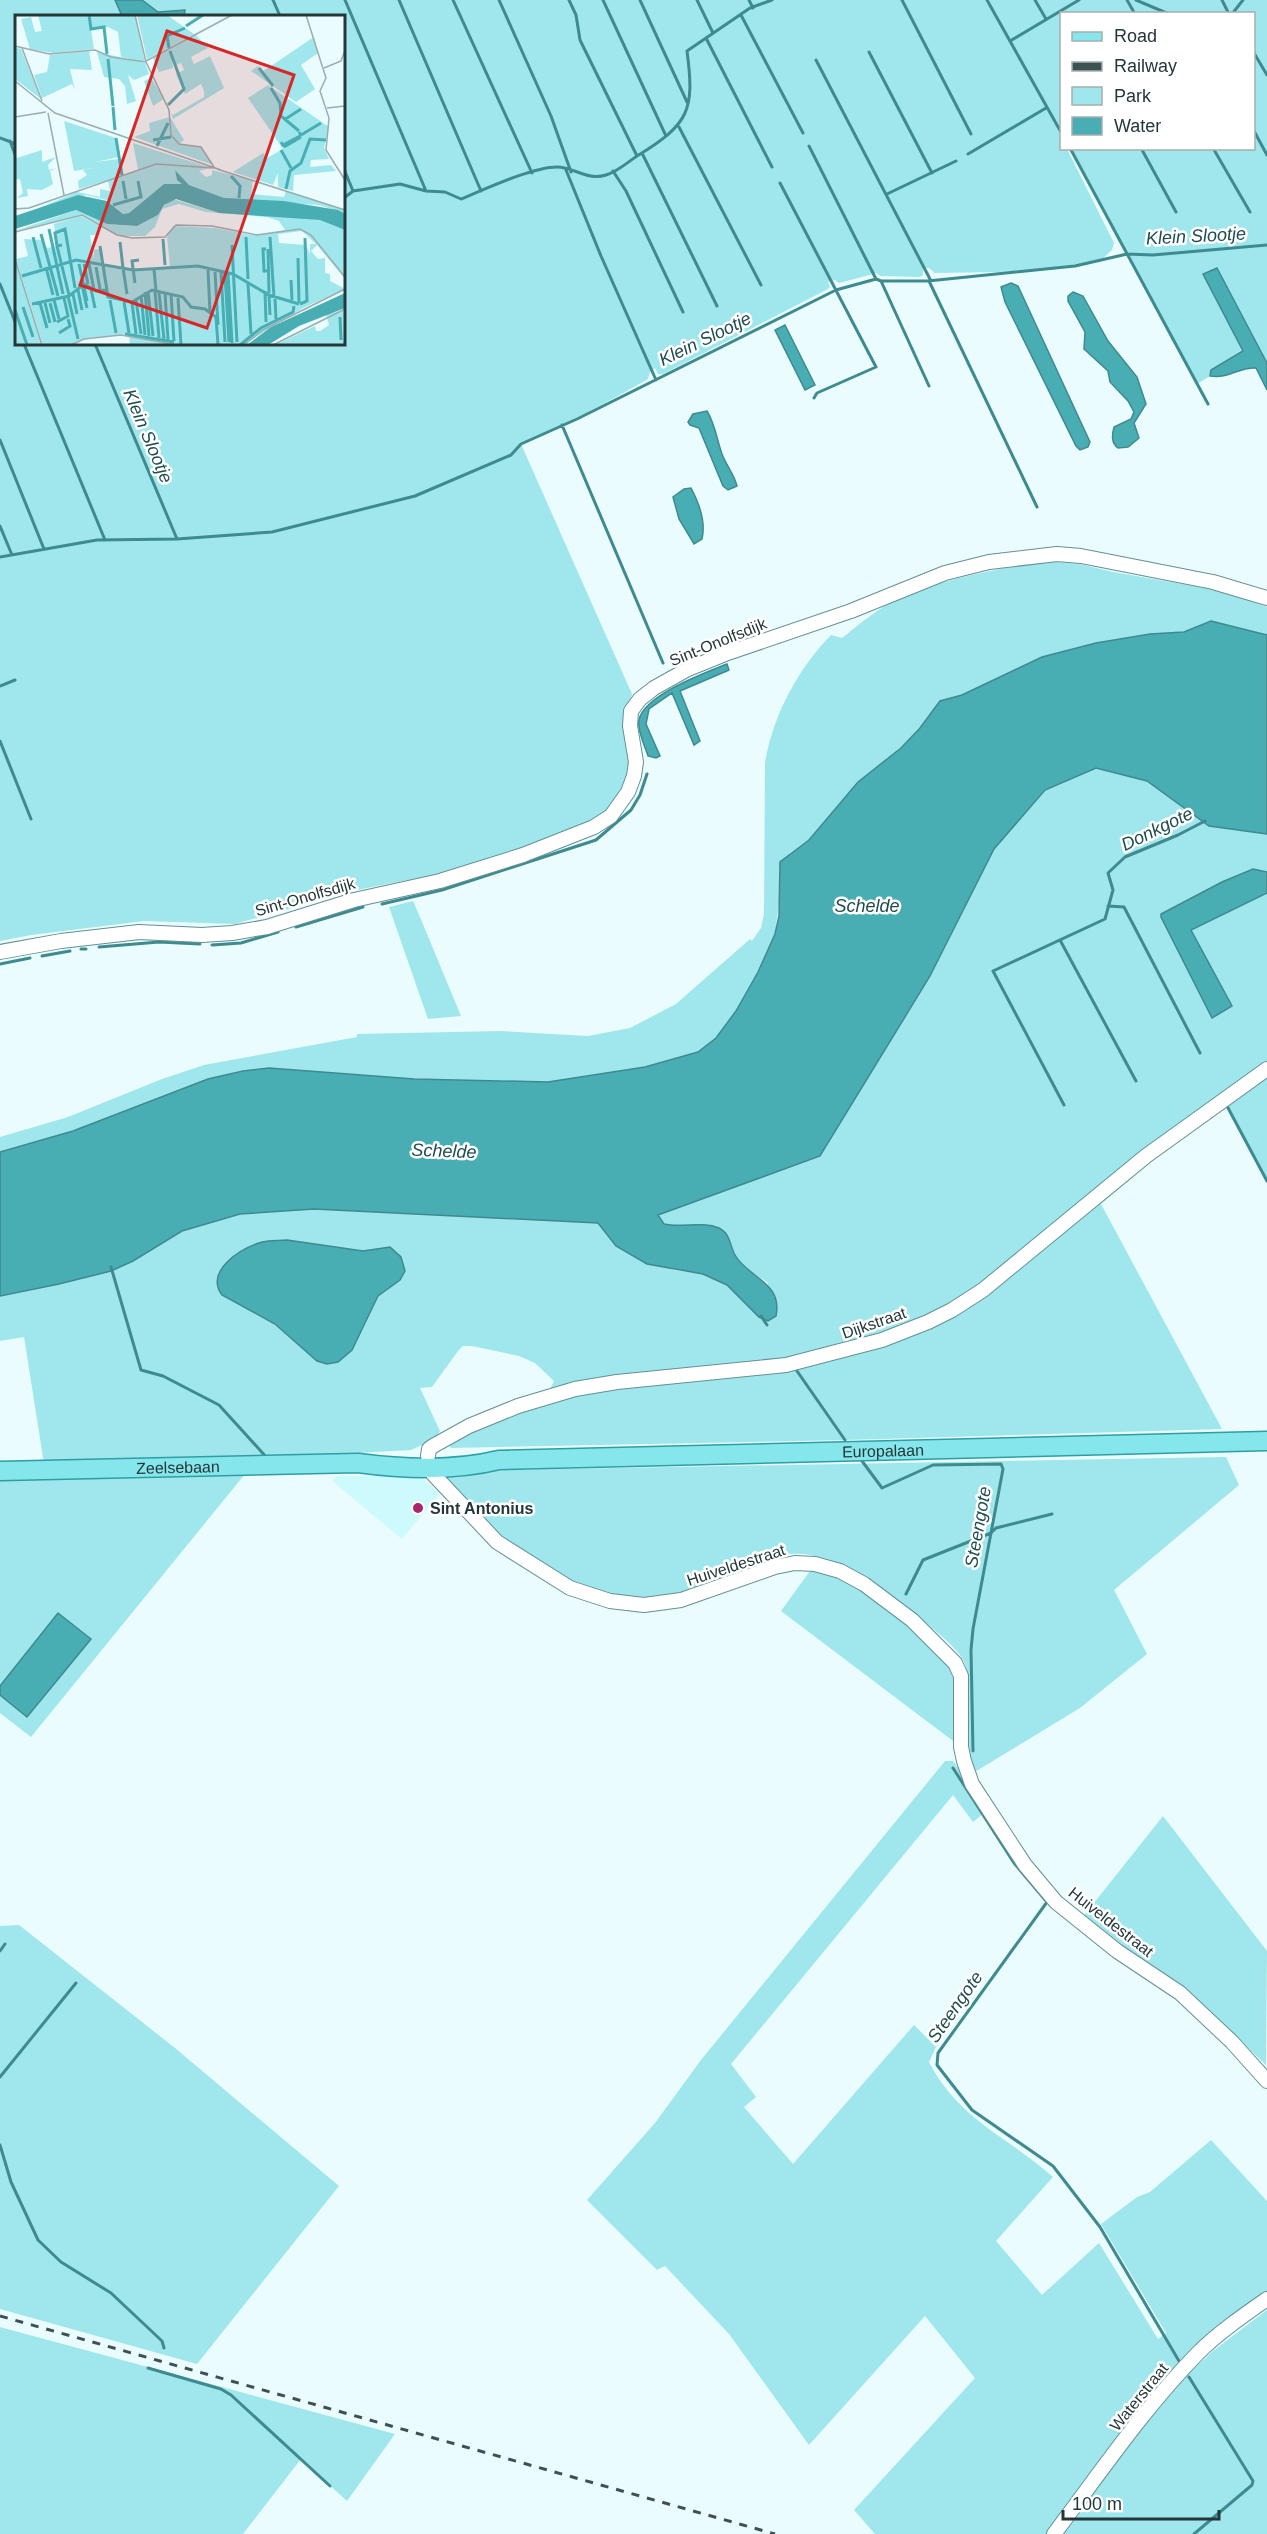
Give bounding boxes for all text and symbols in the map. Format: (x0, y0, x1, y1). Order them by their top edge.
legend (1060, 12, 1255, 150)
inset map (15, 15, 345, 345)
text: Road (1114, 26, 1157, 46)
text: Railway (1114, 56, 1177, 76)
text: Park (1114, 86, 1152, 106)
text: Water (1114, 116, 1161, 136)
water label: Klein Slootje (1146, 223, 1246, 249)
water label: Klein Slootje (656, 308, 754, 370)
water label: Klein Slootje (119, 386, 177, 486)
street label: Sint-Onolfsdijk (667, 614, 770, 669)
water label: Donkgote (1118, 803, 1196, 855)
street label: Sint-Onolfsdijk (253, 874, 358, 919)
water label: Schelde (834, 896, 900, 916)
water label: Schelde (411, 1140, 477, 1162)
street label: Dijkstraat (840, 1304, 909, 1342)
street label: Europalaan (842, 1441, 924, 1460)
street label: Zeelsebaan (136, 1458, 220, 1476)
water label: Steengote (961, 1485, 995, 1569)
place label: Sint Antonius (430, 1500, 533, 1517)
marker: Sint Antonius (411, 1501, 425, 1515)
street label: Huiveldestraat (685, 1541, 788, 1589)
street label: Huiveldestraat (1065, 1884, 1157, 1961)
water label: Steengote (923, 1968, 987, 2046)
street label: Waterstraat (1107, 2359, 1172, 2434)
scale bar (1063, 2483, 1219, 2521)
text: 100 m (1072, 2494, 1122, 2514)

